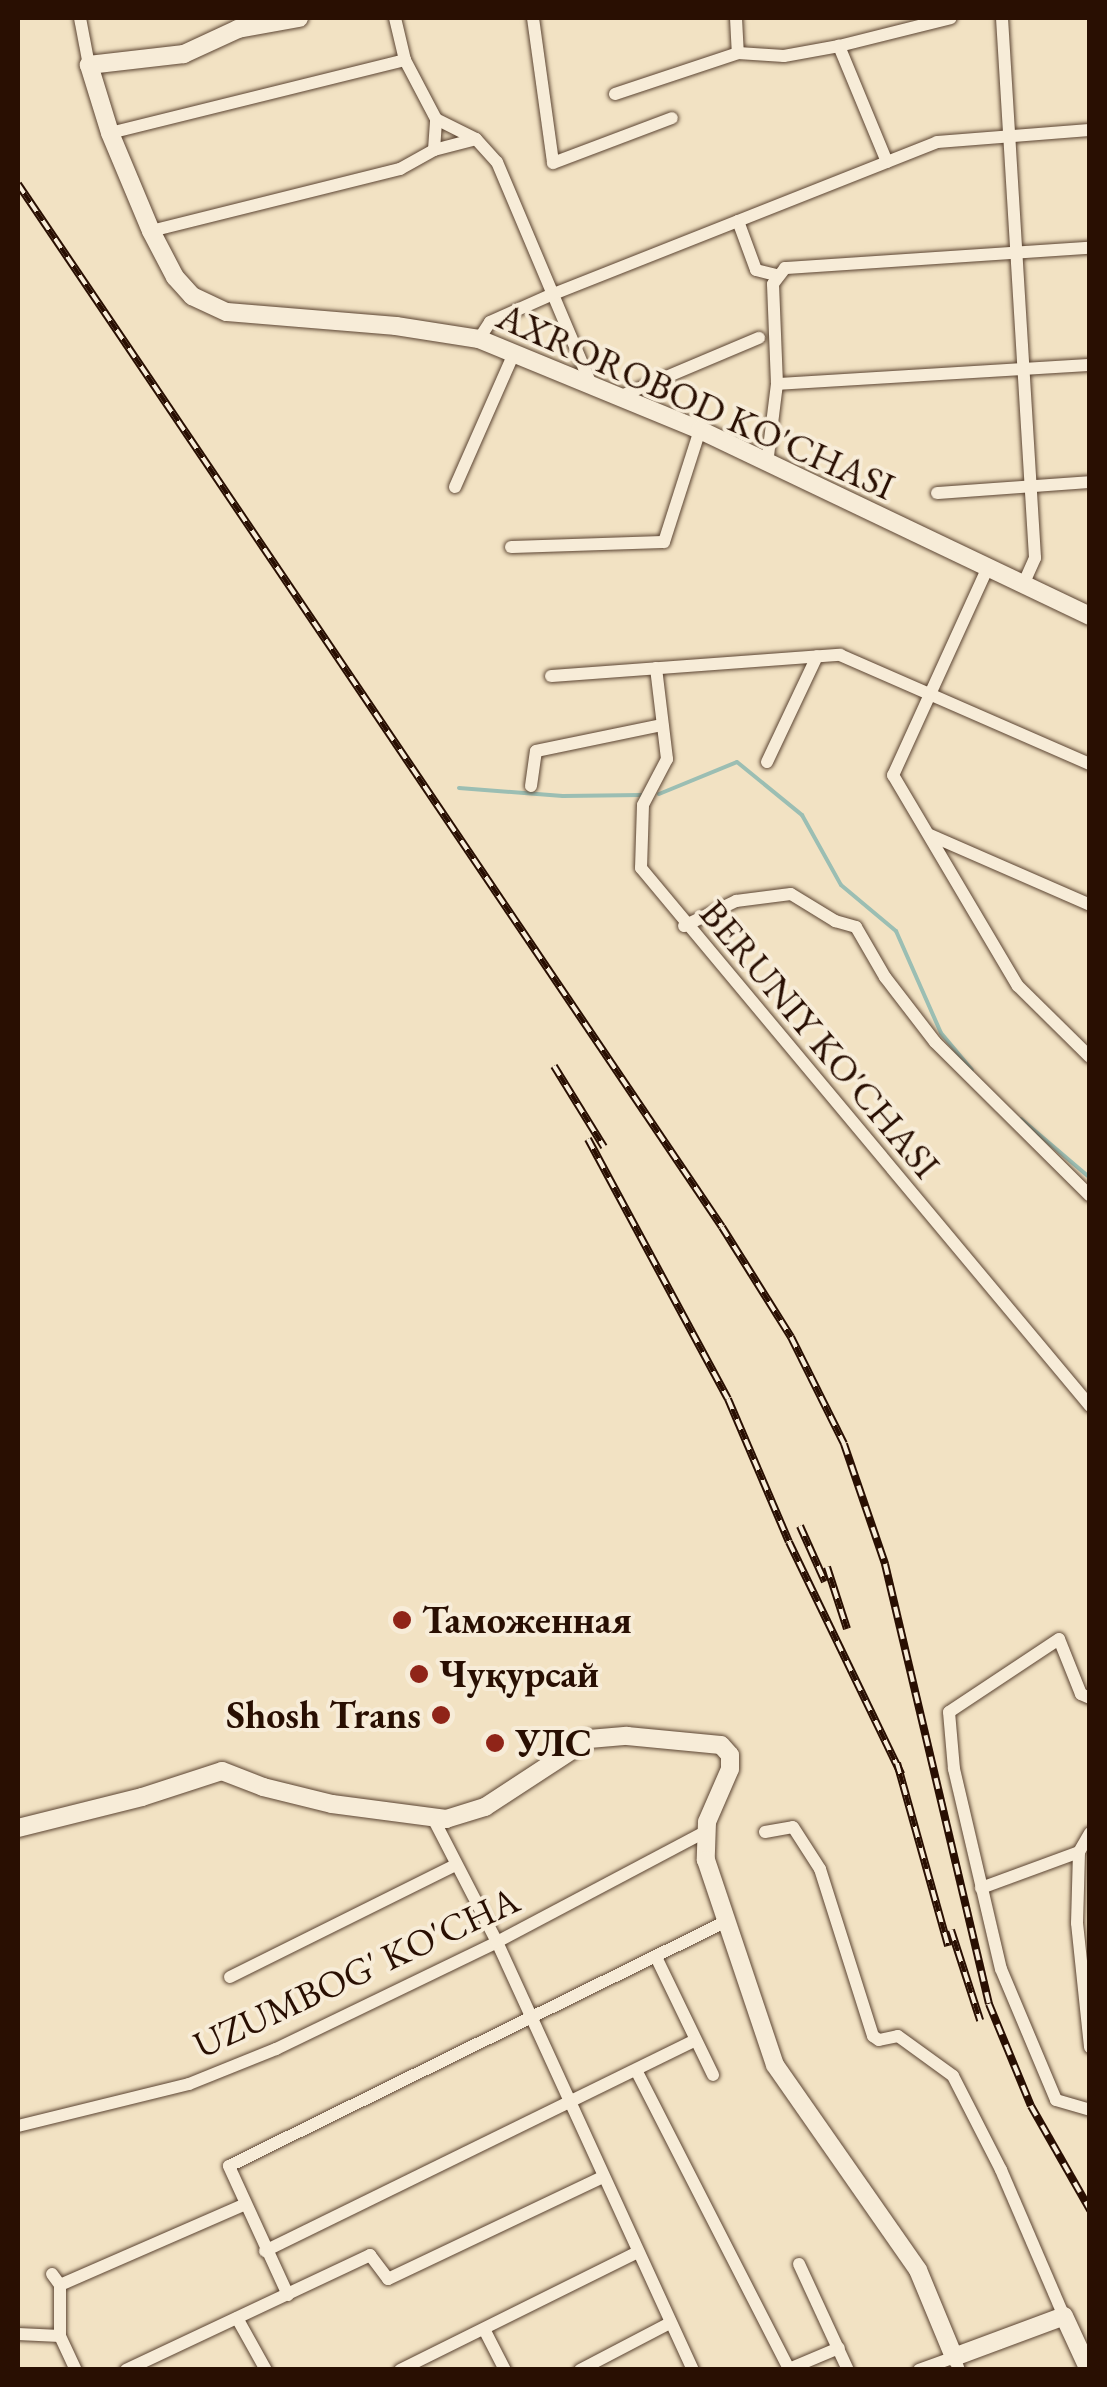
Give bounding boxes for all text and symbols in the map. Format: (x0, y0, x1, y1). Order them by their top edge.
street label: AXROROBOD KO'CHASI (490, 293, 902, 509)
street label: BERUNIY KO'CHASI (691, 891, 949, 1187)
place label: Таможенная (422, 1597, 632, 1643)
marker: Таможенная (391, 1609, 413, 1631)
place label: Чуқурсай (439, 1651, 599, 1697)
marker: Чуқурсай (408, 1663, 430, 1685)
place label: Shosh Trans (226, 1692, 421, 1738)
marker: Shosh Trans (430, 1704, 452, 1726)
place label: УЛС (515, 1720, 592, 1766)
marker: УЛС (484, 1732, 506, 1754)
street label: UZUMBOG' KO'CHA (186, 1877, 526, 2067)

